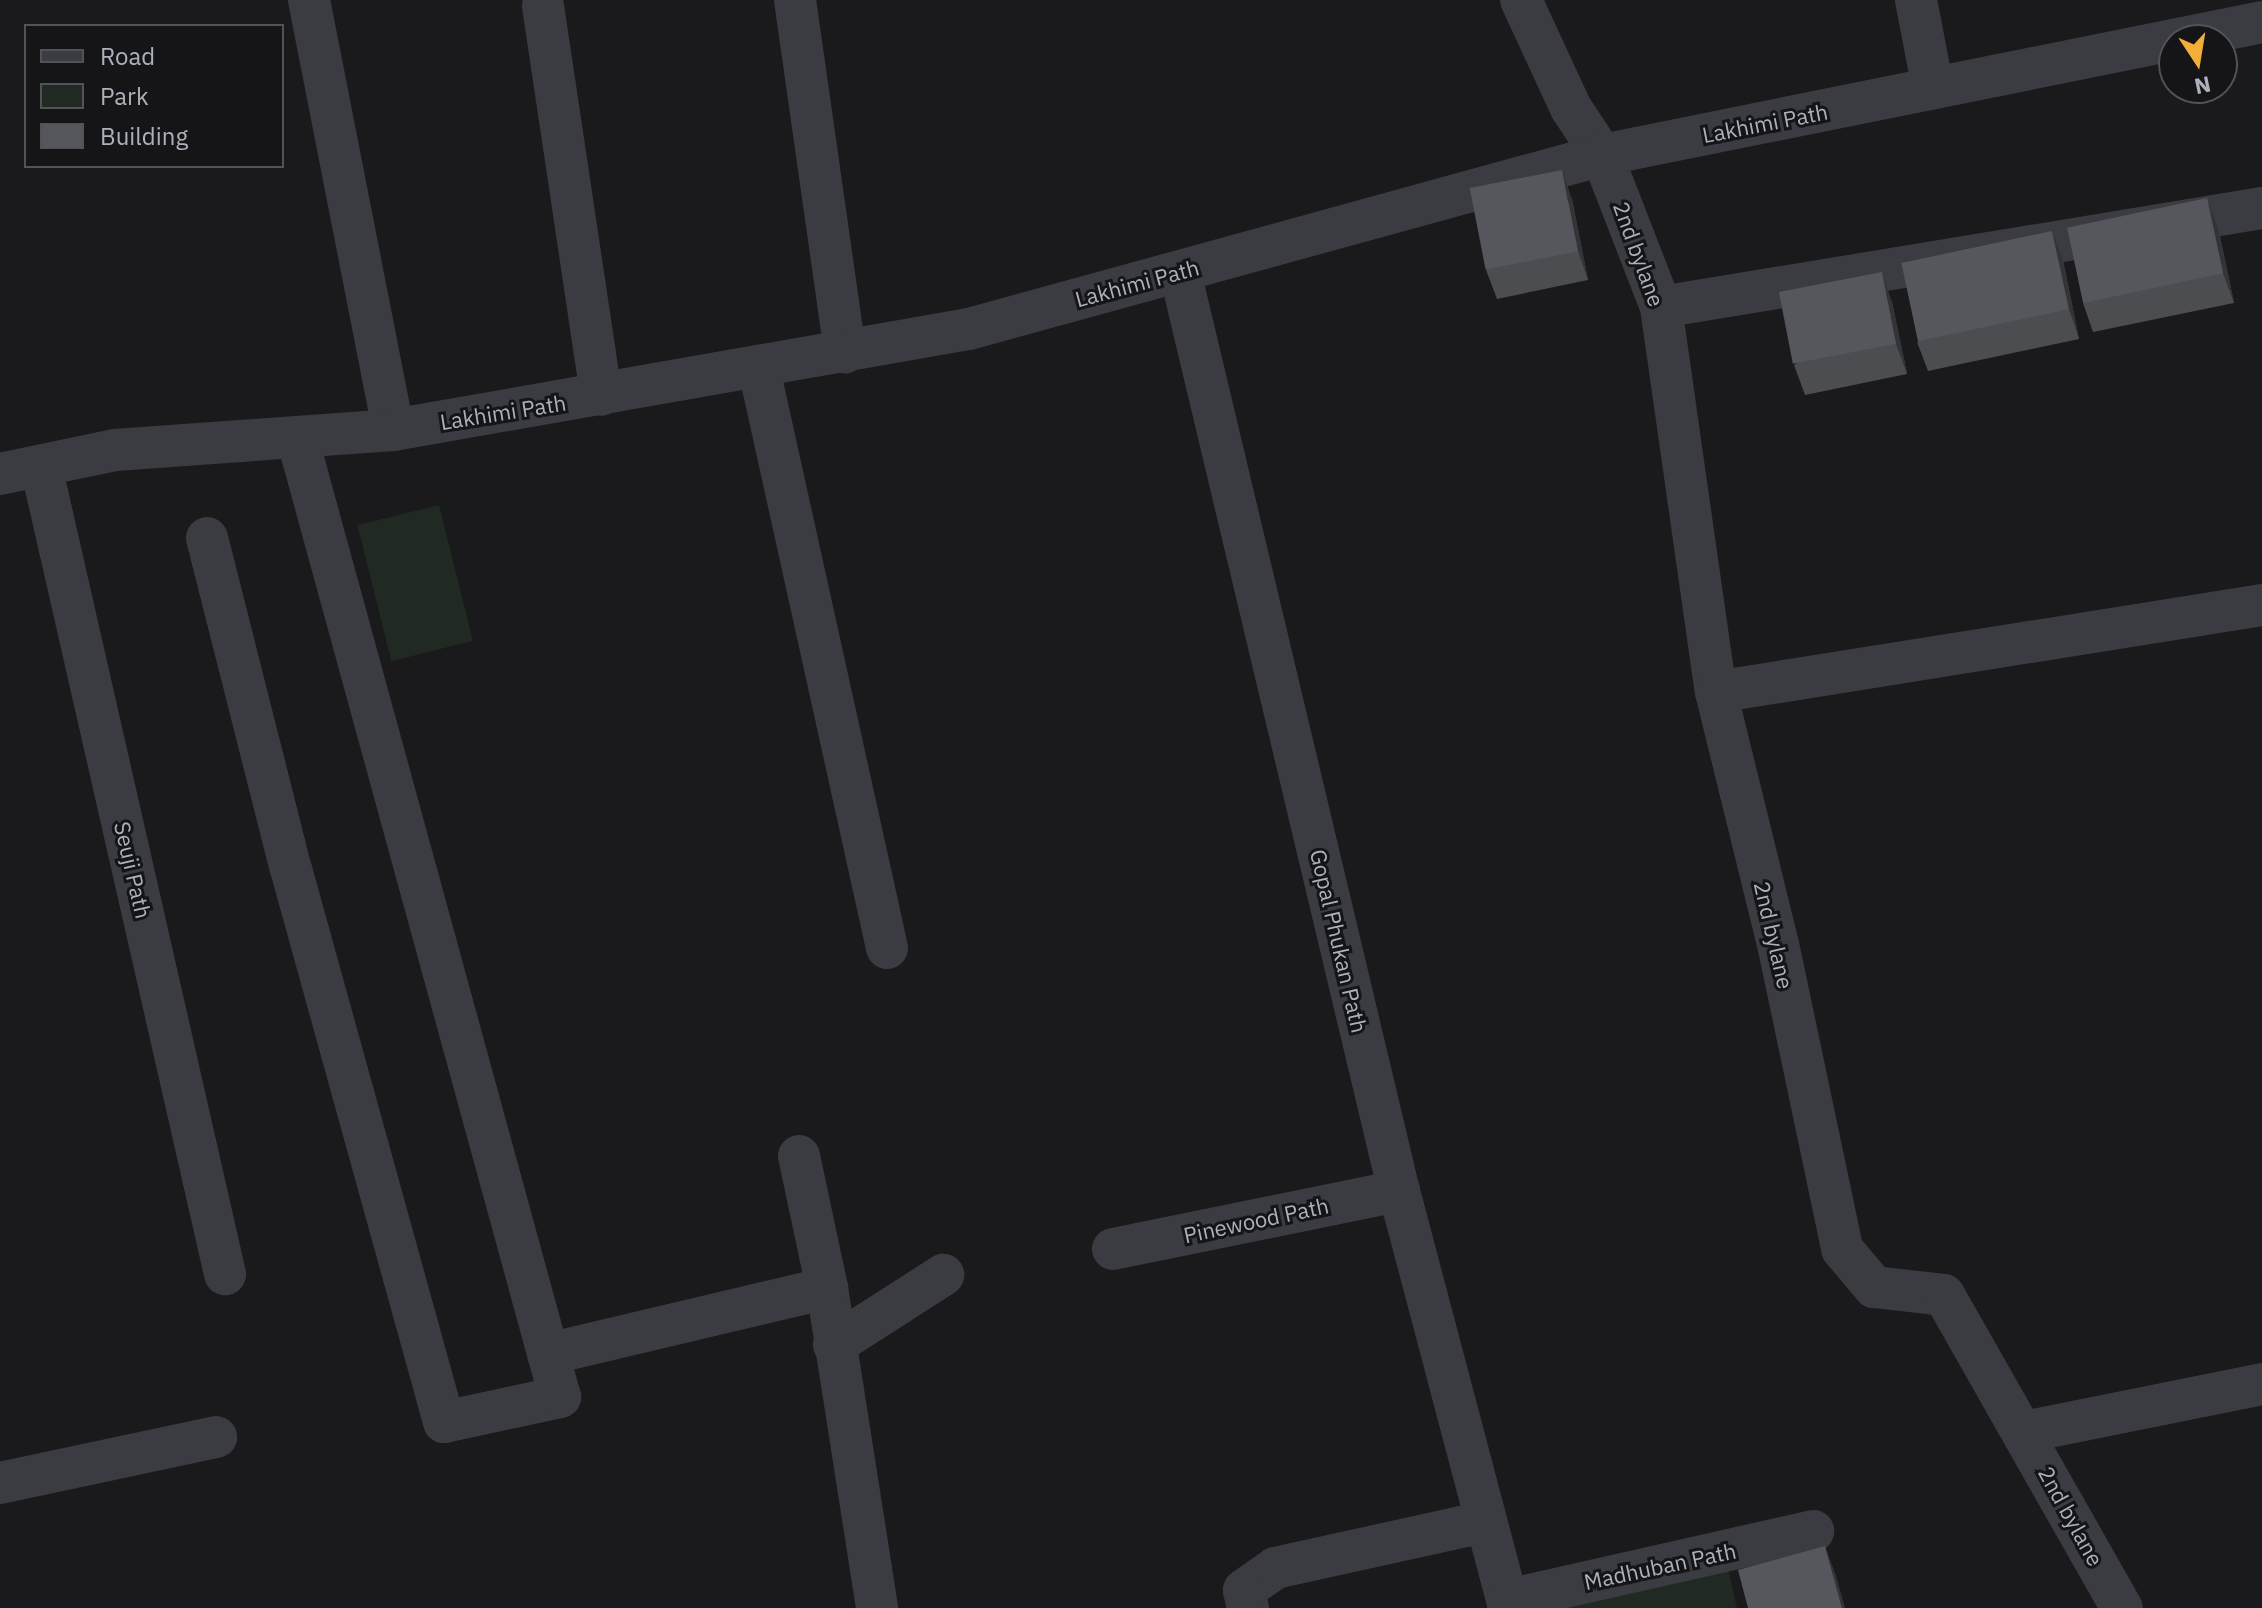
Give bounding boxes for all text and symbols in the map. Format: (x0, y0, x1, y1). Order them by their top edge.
legend (24, 24, 284, 168)
north arrow (2158, 24, 2238, 104)
text: Road (100, 40, 155, 72)
text: N (2192, 70, 2213, 102)
text: Park (100, 80, 149, 112)
street label: Lakhimi Path (1700, 98, 1830, 148)
text: Building (100, 120, 188, 152)
street label: 2nd bylane (1608, 198, 1670, 310)
street label: Lakhimi Path (1072, 254, 1202, 312)
street label: Lakhimi Path (438, 389, 568, 435)
street label: Seuji Path (109, 819, 157, 921)
street label: Gopal Phukan Path (1305, 847, 1373, 1035)
street label: 2nd bylane (1749, 879, 1799, 991)
street label: Pinewood Path (1181, 1192, 1331, 1248)
street label: 2nd bylane (2033, 1462, 2109, 1570)
street label: Madhuban Path (1582, 1537, 1738, 1595)

